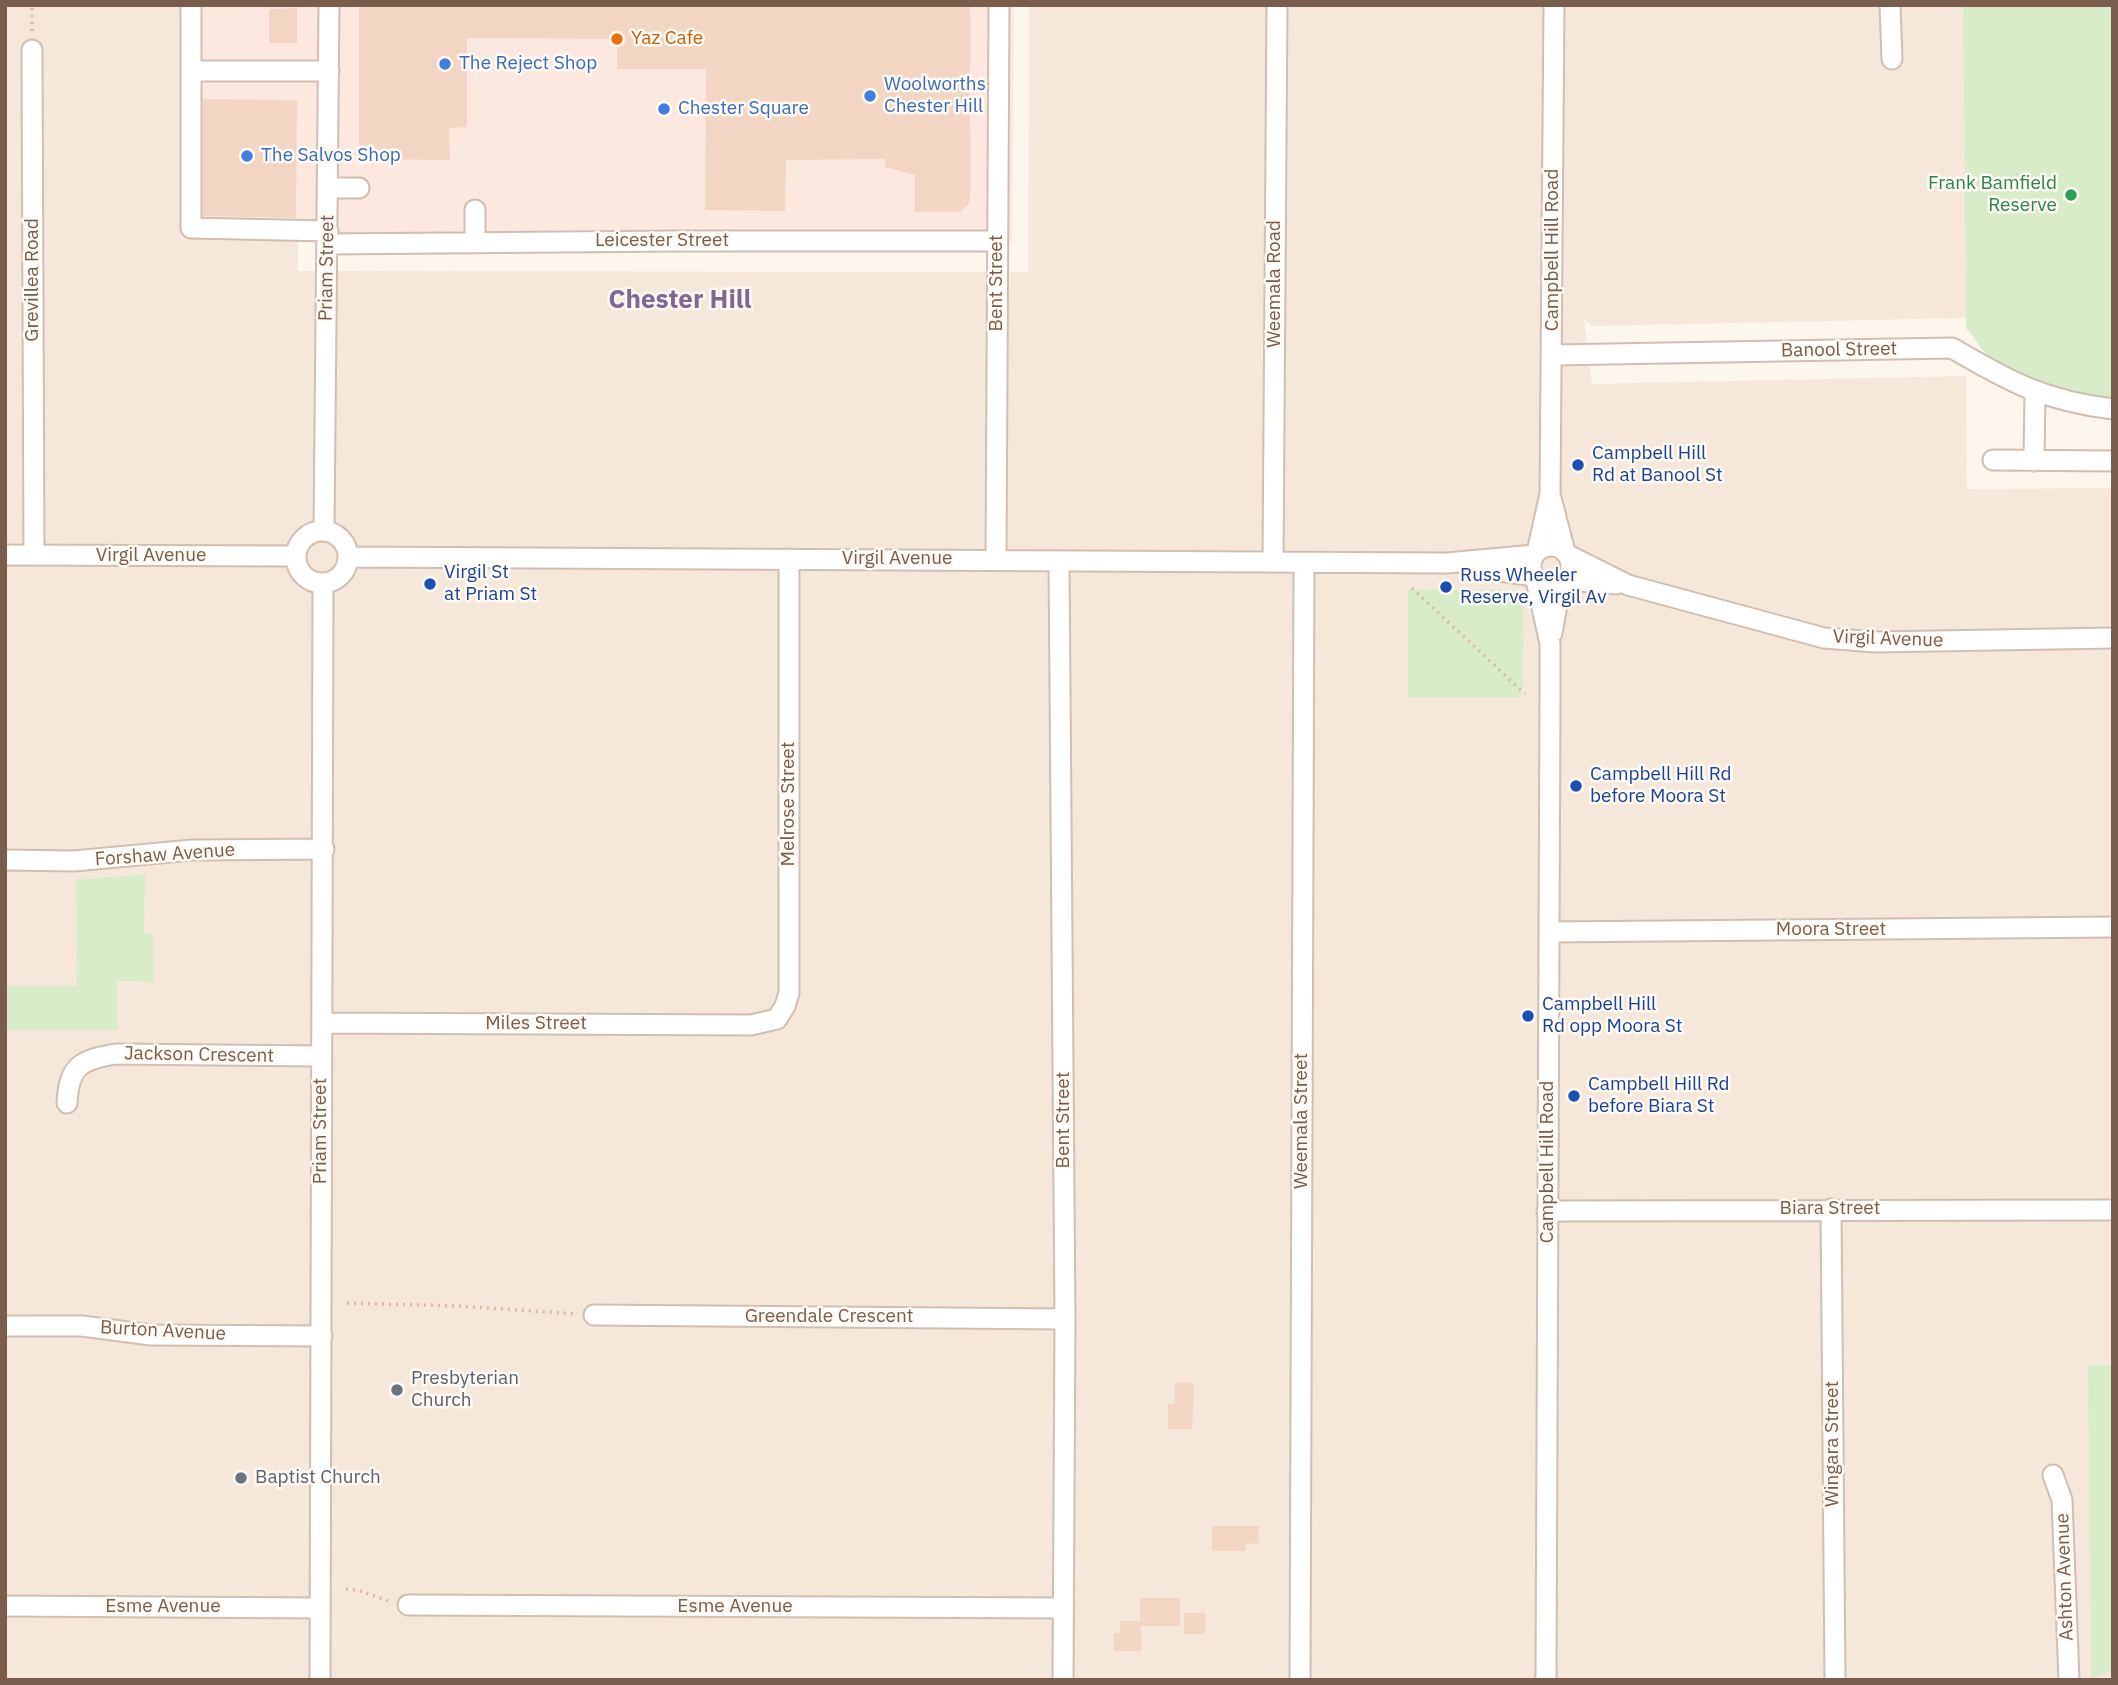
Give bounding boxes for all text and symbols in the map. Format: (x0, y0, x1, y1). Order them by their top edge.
place label: Yaz Cafe (631, 28, 703, 50)
marker: Yaz Cafe (609, 31, 625, 47)
place label: The Reject Shop (459, 53, 597, 75)
marker: The Reject Shop (437, 56, 453, 72)
place label: Woolworths Chester Hill (884, 74, 986, 118)
marker: Woolworths Chester Hill (862, 88, 878, 104)
place label: Chester Square (678, 98, 809, 120)
marker: Chester Square (656, 101, 672, 117)
place label: The Salvos Shop (261, 145, 401, 167)
marker: The Salvos Shop (239, 148, 255, 164)
street label: Campbell Hill Road (1542, 169, 1564, 331)
place label: Frank Bamfield Reserve (1928, 173, 2057, 217)
marker: Frank Bamfield Reserve (2063, 187, 2079, 203)
street label: Priam Street (315, 215, 339, 321)
street label: Grevillea Road (22, 218, 44, 342)
street label: Weemala Road (1264, 220, 1286, 348)
street label: Leicester Street (595, 230, 729, 252)
street label: Bent Street (986, 235, 1008, 331)
district label: Chester Hill (609, 284, 751, 316)
street label: Banool Street (1781, 338, 1897, 362)
place label: Campbell Hill Rd at Banool St (1592, 443, 1723, 487)
marker: Campbell Hill Rd at Banool St (1570, 457, 1586, 473)
street label: Virgil Avenue (96, 545, 206, 567)
street label: Virgil Avenue (842, 548, 952, 570)
place label: Virgil St at Priam St (444, 562, 537, 606)
place label: Russ Wheeler Reserve, Virgil Av (1460, 565, 1606, 609)
marker: Virgil St at Priam St (422, 576, 438, 592)
marker: Russ Wheeler Reserve, Virgil Av (1438, 579, 1454, 595)
street label: Virgil Avenue (1832, 626, 1944, 652)
street label: Melrose Street (778, 742, 800, 866)
place label: Campbell Hill Rd before Moora St (1590, 764, 1732, 808)
marker: Campbell Hill Rd before Moora St (1568, 778, 1584, 794)
street label: Forshaw Avenue (94, 839, 236, 871)
street label: Moora Street (1776, 919, 1886, 941)
place label: Campbell Hill Rd opp Moora St (1542, 994, 1682, 1038)
marker: Campbell Hill Rd opp Moora St (1520, 1008, 1536, 1024)
street label: Miles Street (485, 1013, 587, 1035)
street label: Jackson Crescent (124, 1042, 274, 1068)
street label: Weemala Street (1291, 1053, 1313, 1189)
street label: Bent Street (1053, 1072, 1075, 1168)
place label: Campbell Hill Rd before Biara St (1588, 1074, 1730, 1118)
street label: Priam Street (310, 1078, 332, 1184)
street label: Campbell Hill Road (1537, 1081, 1559, 1243)
marker: Campbell Hill Rd before Biara St (1566, 1088, 1582, 1104)
street label: Biara Street (1780, 1198, 1880, 1220)
street label: Greendale Crescent (745, 1306, 913, 1328)
street label: Burton Avenue (99, 1316, 227, 1346)
place label: Presbyterian Church (411, 1368, 519, 1412)
street label: Wingara Street (1822, 1381, 1844, 1507)
marker: Presbyterian Church (389, 1382, 405, 1398)
place label: Baptist Church (255, 1467, 381, 1489)
marker: Baptist Church (233, 1470, 249, 1486)
street label: Ashton Avenue (2051, 1513, 2079, 1641)
street label: Esme Avenue (105, 1596, 221, 1618)
street label: Esme Avenue (677, 1596, 793, 1618)

